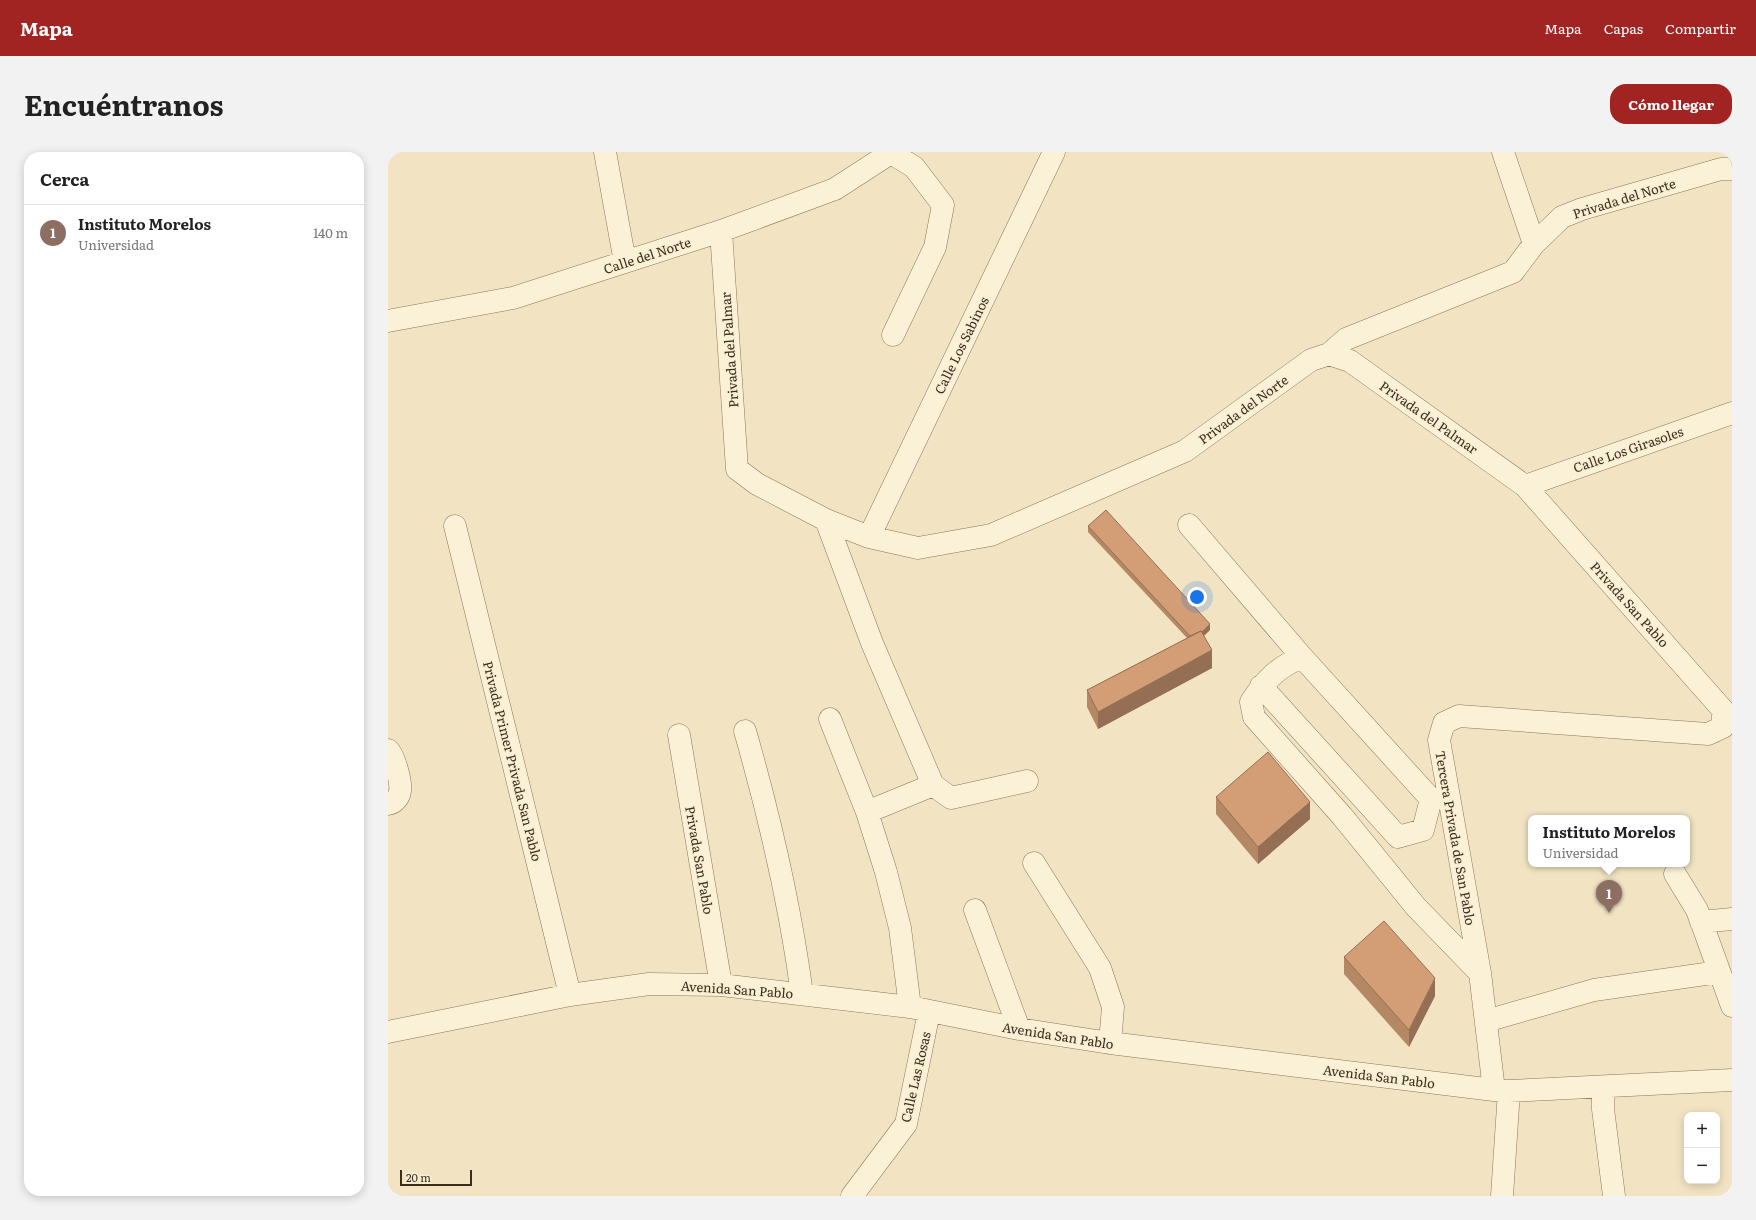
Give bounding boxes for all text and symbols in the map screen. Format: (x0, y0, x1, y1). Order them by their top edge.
text: Mapa (20, 14, 73, 42)
text: Mapa (1544, 18, 1582, 38)
text: Capas (1604, 18, 1643, 38)
text: Compartir (1665, 18, 1736, 38)
text: Encuéntranos (24, 83, 223, 125)
button: Cómo llegar (1610, 84, 1732, 124)
text: Cerca (40, 166, 89, 191)
street label: Privada del Norte (1570, 173, 1678, 223)
text: Instituto Morelos (78, 212, 211, 235)
text: 1 (50, 223, 56, 242)
text: 140 m (313, 223, 348, 242)
street label: Calle del Norte (601, 232, 693, 278)
text: Universidad (78, 235, 154, 254)
street label: Privada del Palmar (715, 291, 743, 409)
street label: Calle Los Sabinos (929, 293, 993, 397)
street label: Privada del Norte (1194, 370, 1292, 448)
street label: Privada del Palmar (1376, 376, 1483, 459)
street label: Calle Los Girasoles (1570, 421, 1686, 477)
street label: Privada San Pablo (1586, 557, 1674, 651)
your location (1187, 587, 1207, 607)
street label: Privada Primer Privada San Pablo (479, 659, 547, 863)
street label: Tercera Privada de San Pablo (1431, 749, 1481, 927)
street label: Privada San Pablo (681, 804, 719, 916)
popup (1528, 815, 1690, 867)
text: Instituto Morelos (1543, 820, 1675, 843)
text: Universidad (1543, 843, 1619, 862)
pin: 1 (1596, 880, 1622, 913)
street label: Avenida San Pablo (680, 976, 794, 1002)
street label: Avenida San Pablo (1001, 1017, 1115, 1053)
street label: Calle Las Rosas (895, 1030, 935, 1124)
street label: Avenida San Pablo (1322, 1060, 1436, 1092)
map controls (1684, 1112, 1720, 1184)
button: + (1684, 1112, 1720, 1148)
button: − (1684, 1148, 1720, 1184)
scale bar (400, 1168, 472, 1187)
text: 20 m (406, 1169, 431, 1185)

